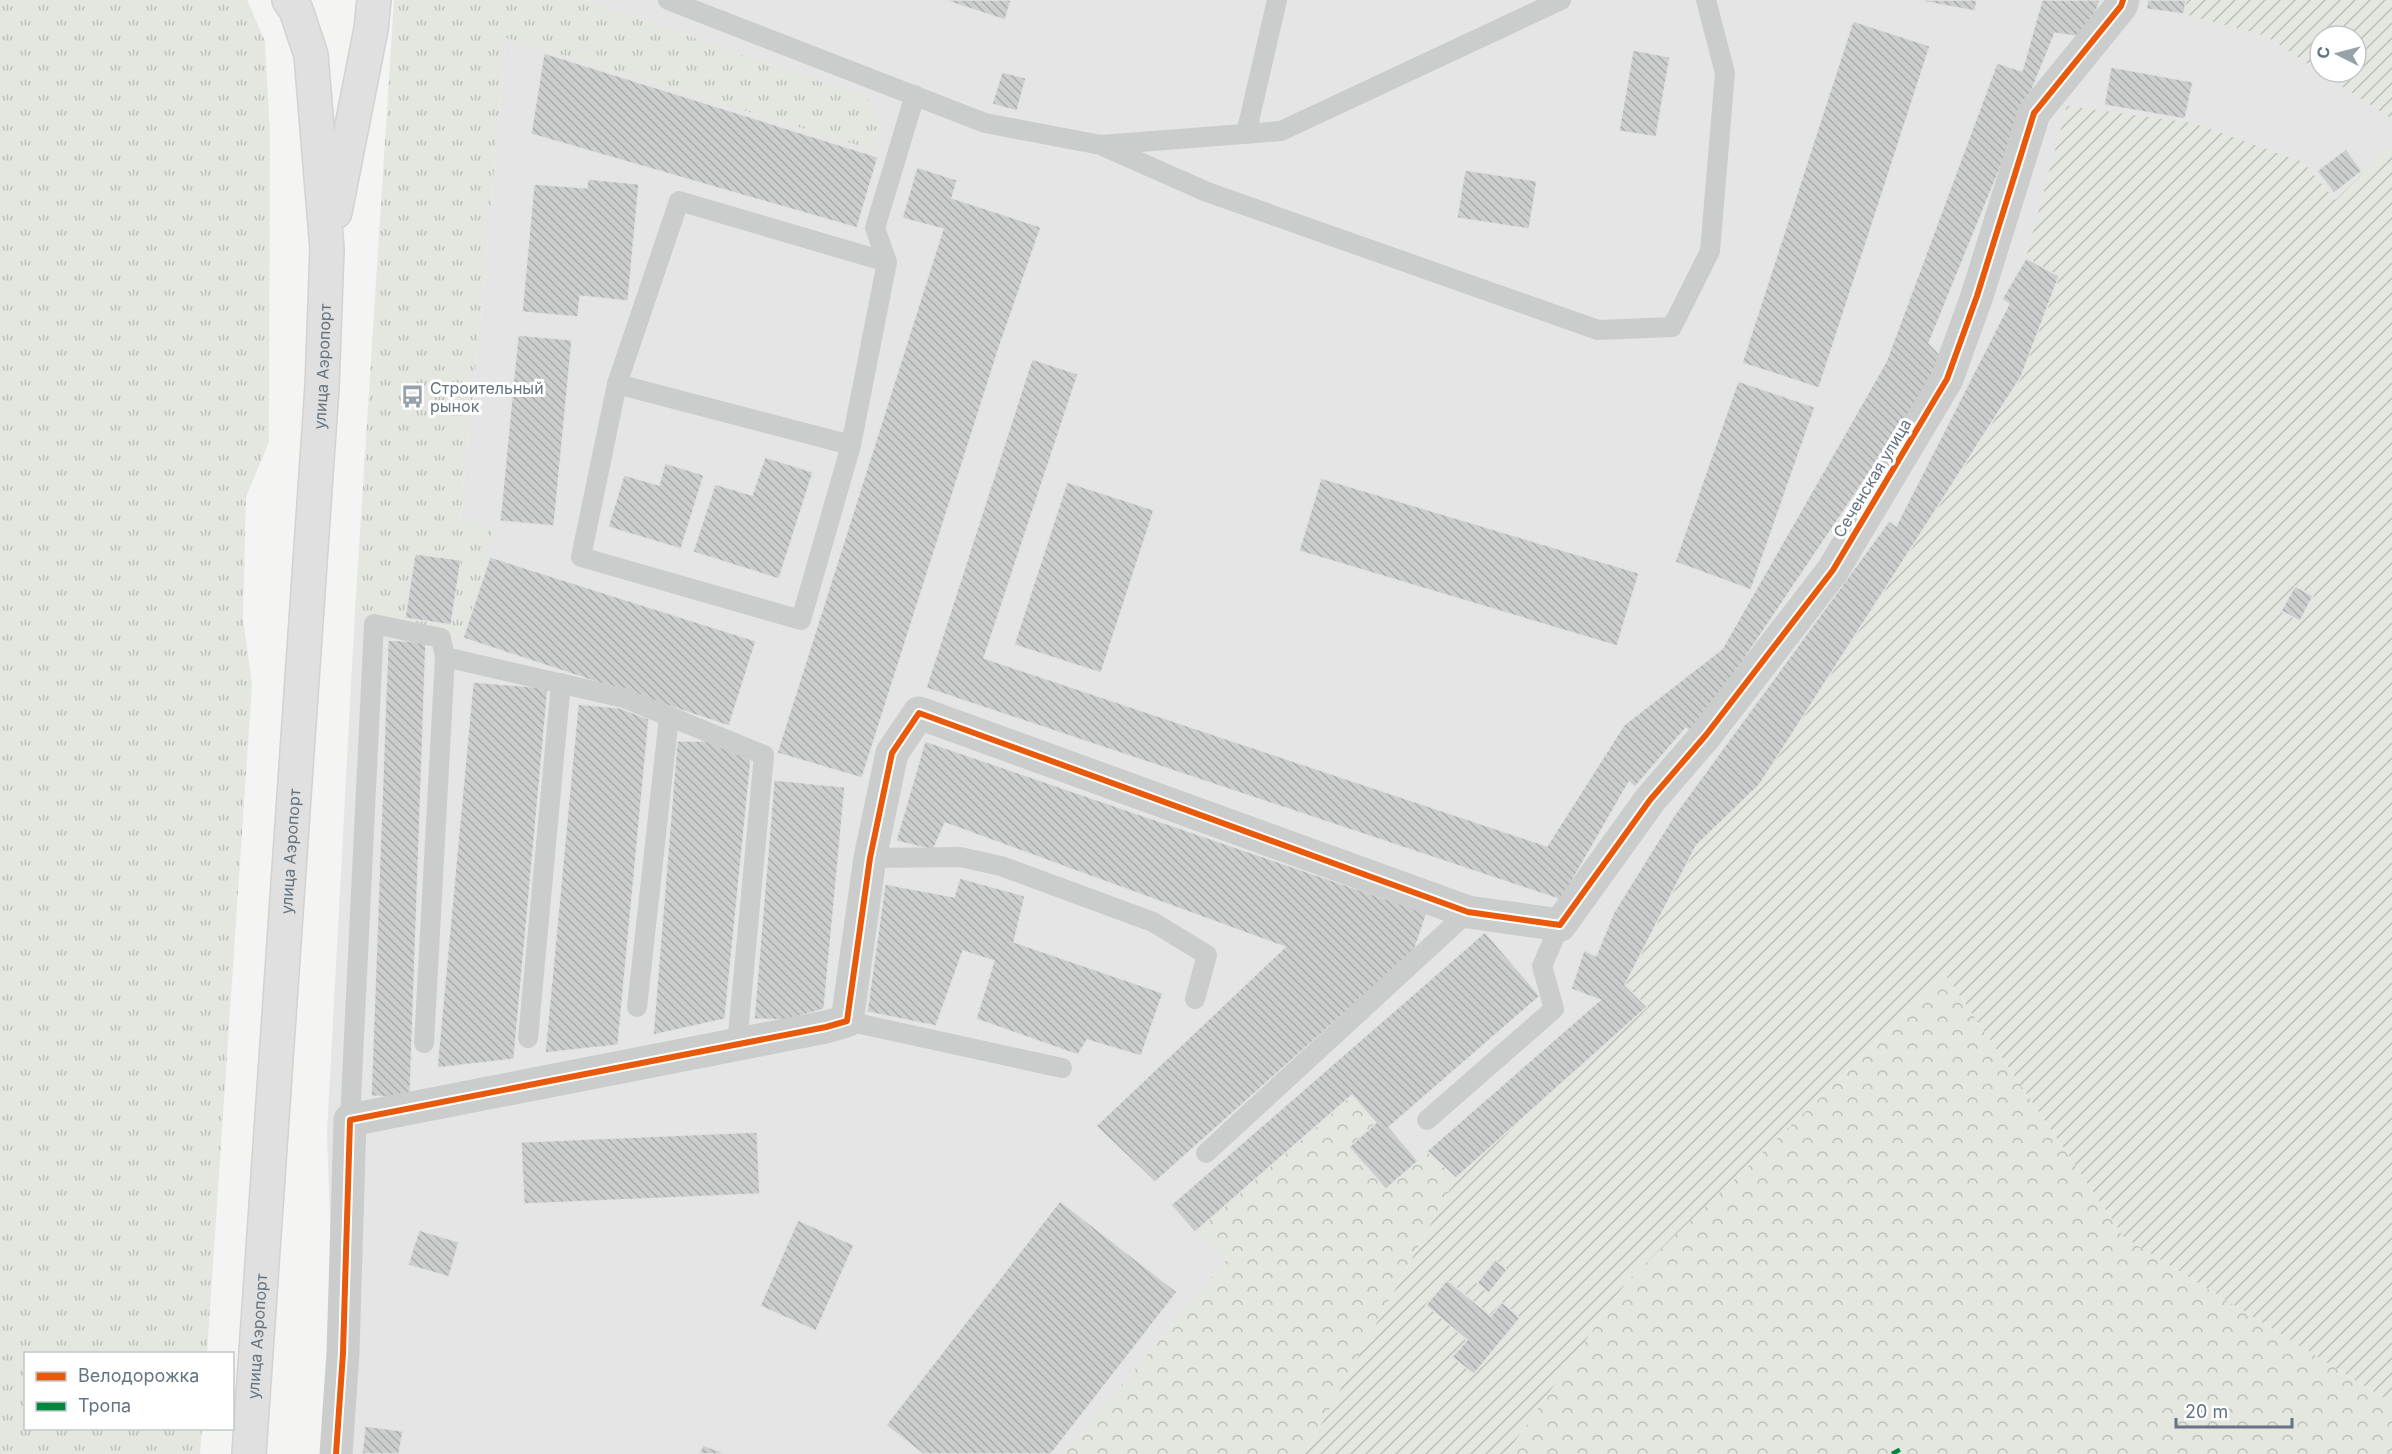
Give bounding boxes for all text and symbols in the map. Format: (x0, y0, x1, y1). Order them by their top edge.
north arrow (2308, 24, 2368, 84)
text: С (2313, 45, 2334, 59)
street label: улица Аэропорт (309, 303, 335, 430)
place label: Строительный рынок (430, 378, 544, 416)
bus stop icon: Строительный рынок (399, 384, 425, 410)
street label: Сеченская улица (1829, 415, 1915, 541)
street label: улица Аэропорт (276, 787, 305, 915)
street label: улица Аэропорт (243, 1272, 271, 1400)
legend (24, 1352, 234, 1430)
text: Велодорожка (78, 1365, 199, 1386)
scale bar (2176, 1391, 2292, 1429)
text: Тропа (78, 1395, 131, 1416)
text: 20 m (2185, 1401, 2228, 1422)

